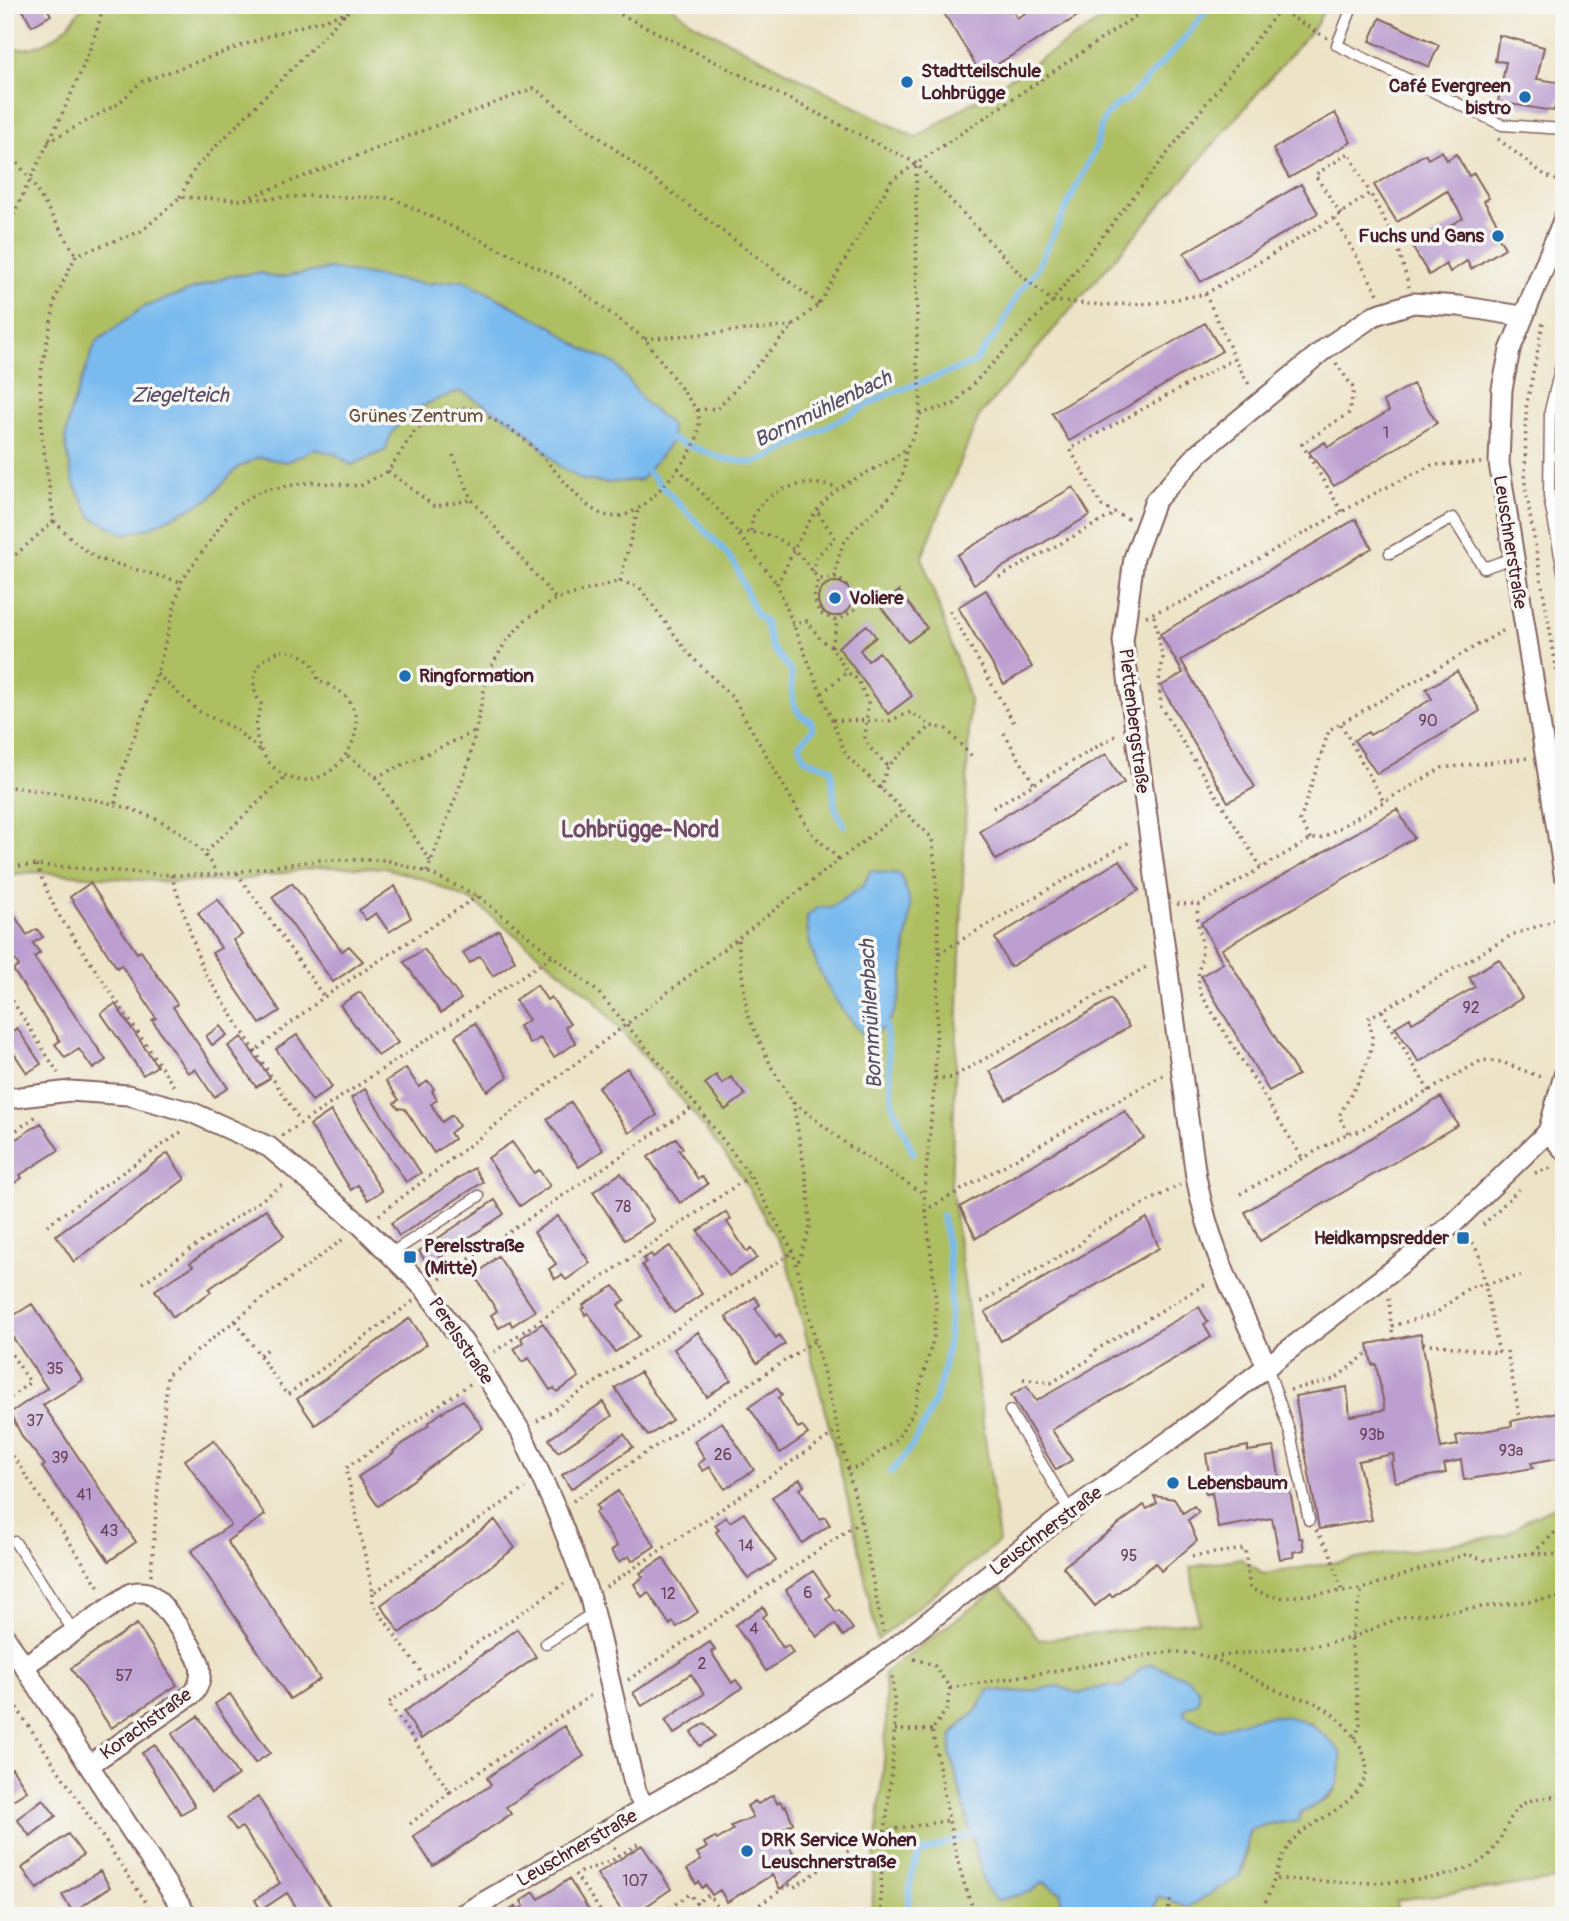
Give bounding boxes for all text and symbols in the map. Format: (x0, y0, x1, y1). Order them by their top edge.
place label: Stadtteilschule Lohbrügge (921, 59, 1042, 105)
marker: Stadtteilschule Lohbrügge (899, 74, 915, 90)
place label: Café Evergreen bistro (1389, 74, 1512, 120)
marker: Café Evergreen bistro (1517, 89, 1533, 105)
place label: Fuchs und Gans (1358, 224, 1484, 248)
marker: Fuchs und Gans (1490, 228, 1506, 244)
water label: Bornmühlenbach (750, 364, 897, 454)
water label: Ziegelteich (131, 382, 230, 409)
park label: Grünes Zentrum (349, 404, 484, 428)
house number: 1 (1383, 423, 1389, 443)
street label: Leuschnerstraße (1488, 473, 1533, 611)
place label: Voliere (849, 586, 904, 610)
marker: Voliere (827, 590, 843, 606)
street label: Plettenbergstraße (1113, 647, 1155, 796)
place label: Ringformation (419, 664, 534, 688)
marker: Ringformation (397, 668, 413, 684)
house number: 90 (1418, 711, 1438, 731)
district label: Lohbrügge-Nord (561, 815, 719, 844)
water label: Bornmühlenbach (854, 938, 888, 1089)
house number: 92 (1462, 998, 1480, 1018)
house number: 78 (615, 1197, 631, 1217)
place label: Heidkampsredder (1314, 1226, 1449, 1250)
marker: Heidkampsredder (1455, 1230, 1471, 1246)
place label: Perelsstraße (Mitte) (424, 1234, 525, 1280)
marker: Perelsstraße (Mitte) (402, 1249, 418, 1265)
street label: Perelsstraße (423, 1293, 499, 1390)
house number: 35 (46, 1359, 64, 1379)
house number: 37 (26, 1411, 44, 1431)
house number: 93b (1359, 1425, 1385, 1445)
house number: 93a (1499, 1441, 1523, 1461)
house number: 26 (714, 1445, 732, 1465)
house number: 39 (51, 1448, 69, 1468)
place label: Lebensbaum (1187, 1471, 1288, 1495)
marker: Lebensbaum (1165, 1475, 1181, 1491)
street label: Leuschnerstraße (985, 1480, 1108, 1581)
house number: 41 (76, 1485, 92, 1505)
house number: 43 (100, 1521, 118, 1541)
house number: 14 (738, 1536, 754, 1556)
house number: 95 (1121, 1546, 1137, 1566)
house number: 6 (803, 1583, 813, 1603)
house number: 12 (660, 1584, 676, 1604)
house number: 4 (749, 1619, 759, 1639)
house number: 2 (698, 1654, 707, 1674)
house number: 57 (115, 1666, 133, 1686)
street label: Korachstraße (96, 1682, 197, 1765)
street label: Leuschnerstraße (513, 1804, 642, 1892)
place label: DRK Service Wohen Leuschnerstraße (761, 1828, 917, 1874)
marker: DRK Service Wohen Leuschnerstraße (739, 1843, 755, 1859)
house number: 107 (622, 1871, 648, 1891)

